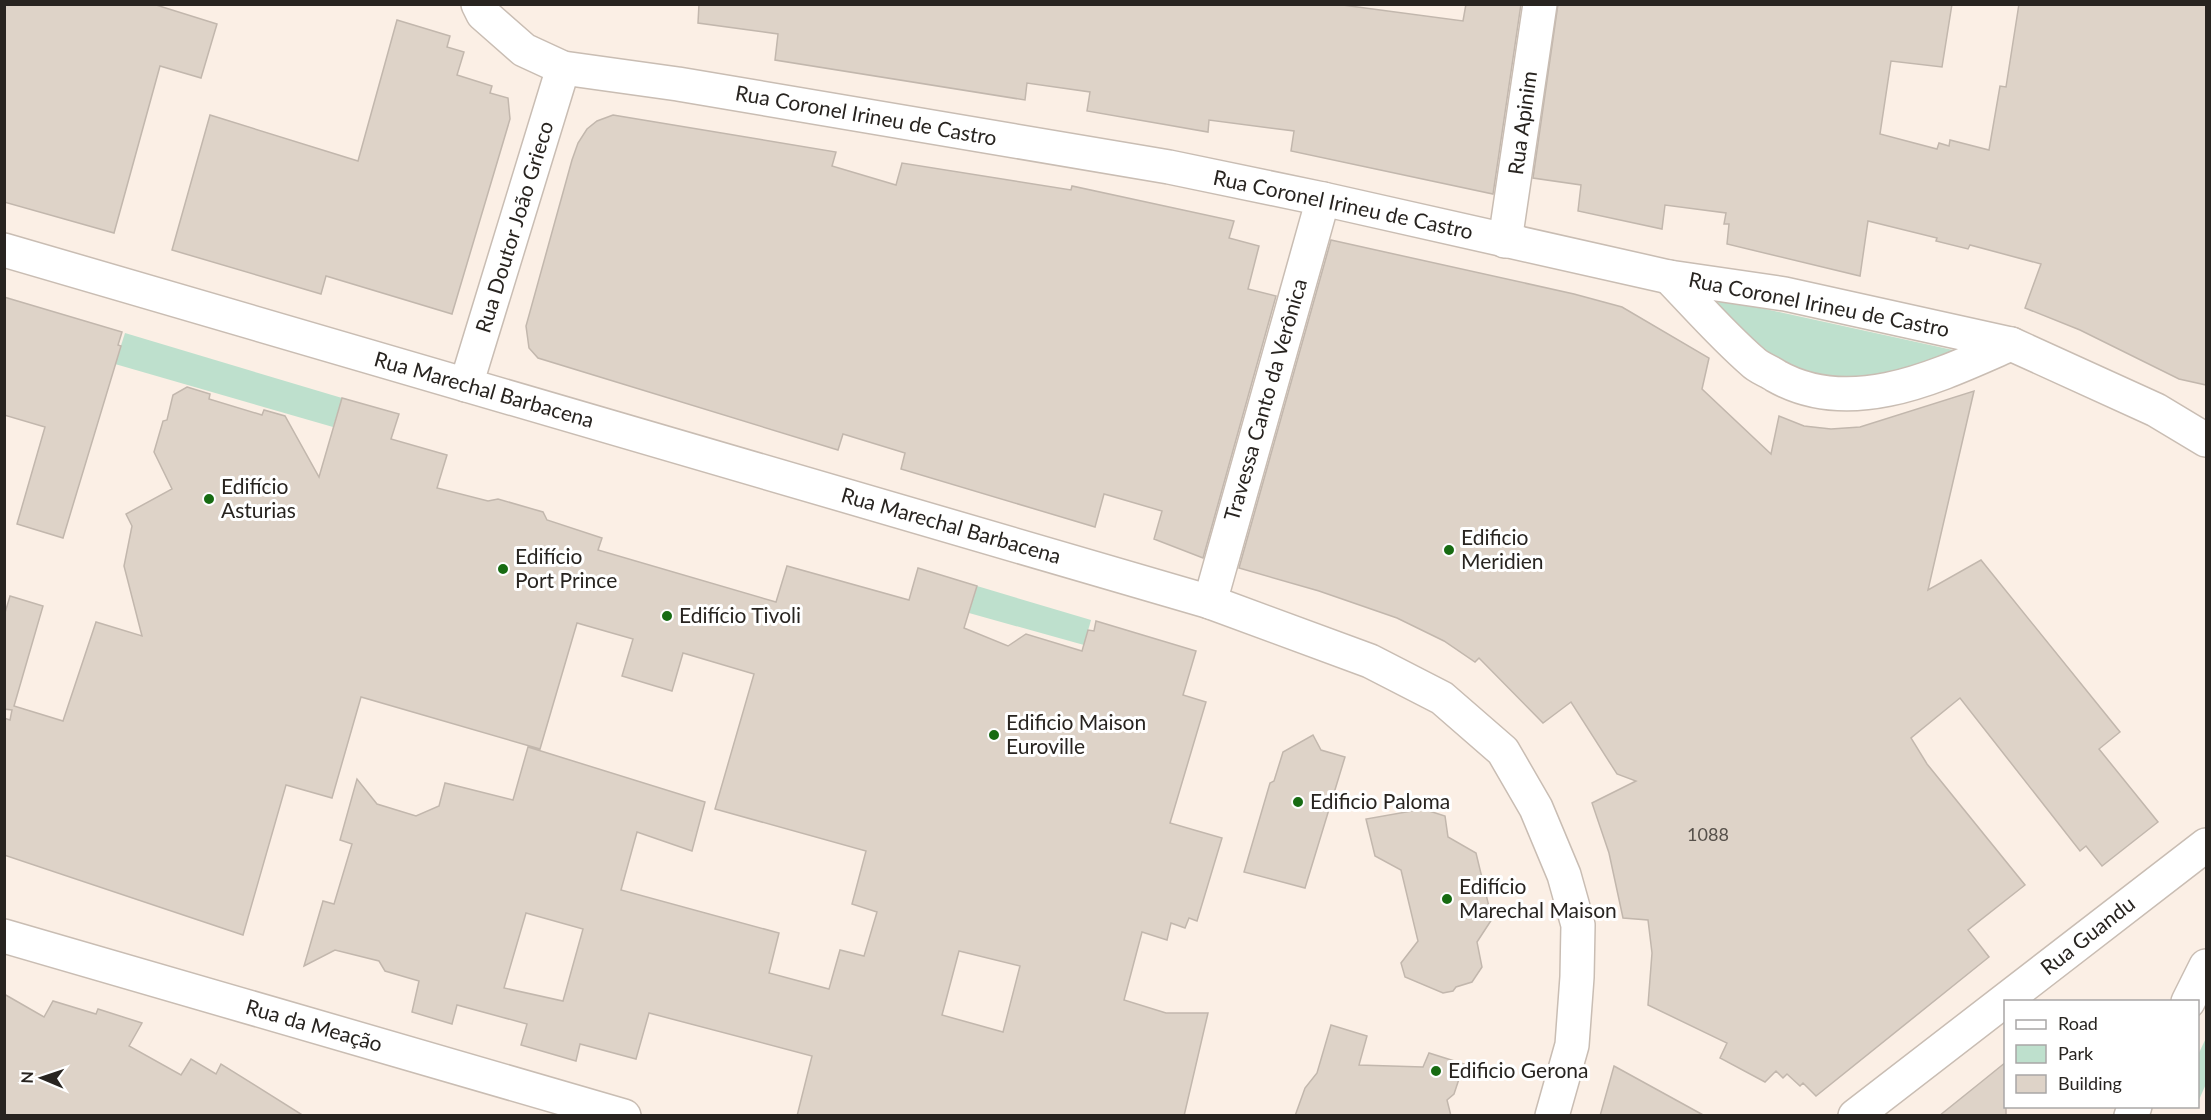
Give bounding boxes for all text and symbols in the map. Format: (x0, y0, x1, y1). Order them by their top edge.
street label: Rua Apinim (1502, 69, 1541, 176)
street label: Rua Coronel Irineu de Castro (734, 79, 999, 150)
street label: Rua Doutor João Grieco (469, 118, 558, 335)
street label: Rua Coronel Irineu de Castro (1211, 164, 1476, 243)
street label: Rua Coronel Irineu de Castro (1687, 266, 1952, 341)
street label: Travessa Canto da Verônica (1218, 275, 1311, 524)
street label: Rua Marechal Barbacena (372, 345, 597, 432)
place label: Edifício Asturias (221, 473, 296, 522)
street label: Rua Marechal Barbacena (839, 481, 1064, 568)
marker: Edifício Asturias (202, 492, 216, 506)
place label: Edificio Meridien (1461, 524, 1544, 573)
place label: Edifício Port Prince (515, 543, 617, 592)
marker: Edificio Meridien (1442, 543, 1456, 557)
marker: Edifício Port Prince (496, 562, 510, 576)
place label: Edifício Tivoli (679, 602, 801, 627)
marker: Edifício Tivoli (660, 609, 674, 623)
place label: Edificio Maison Euroville (1006, 709, 1146, 758)
marker: Edificio Maison Euroville (987, 728, 1001, 742)
place label: Edificio Paloma (1310, 788, 1450, 813)
marker: Edificio Paloma (1291, 795, 1305, 809)
house number: 1088 (1687, 823, 1729, 845)
place label: Edifício Marechal Maison (1459, 873, 1617, 922)
street label: Rua Guandu (2035, 890, 2139, 979)
marker: Edifício Marechal Maison (1440, 892, 1454, 906)
street label: Rua da Meação (243, 993, 386, 1056)
legend (2004, 1000, 2199, 1108)
text: Road (2058, 1012, 2098, 1034)
text: Park (2058, 1042, 2094, 1064)
north arrow (12, 1048, 72, 1108)
place label: Edificio Gerona (1448, 1057, 1588, 1082)
marker: Edificio Gerona (1429, 1064, 1443, 1078)
text: N (17, 1071, 36, 1084)
text: Building (2058, 1072, 2122, 1094)

